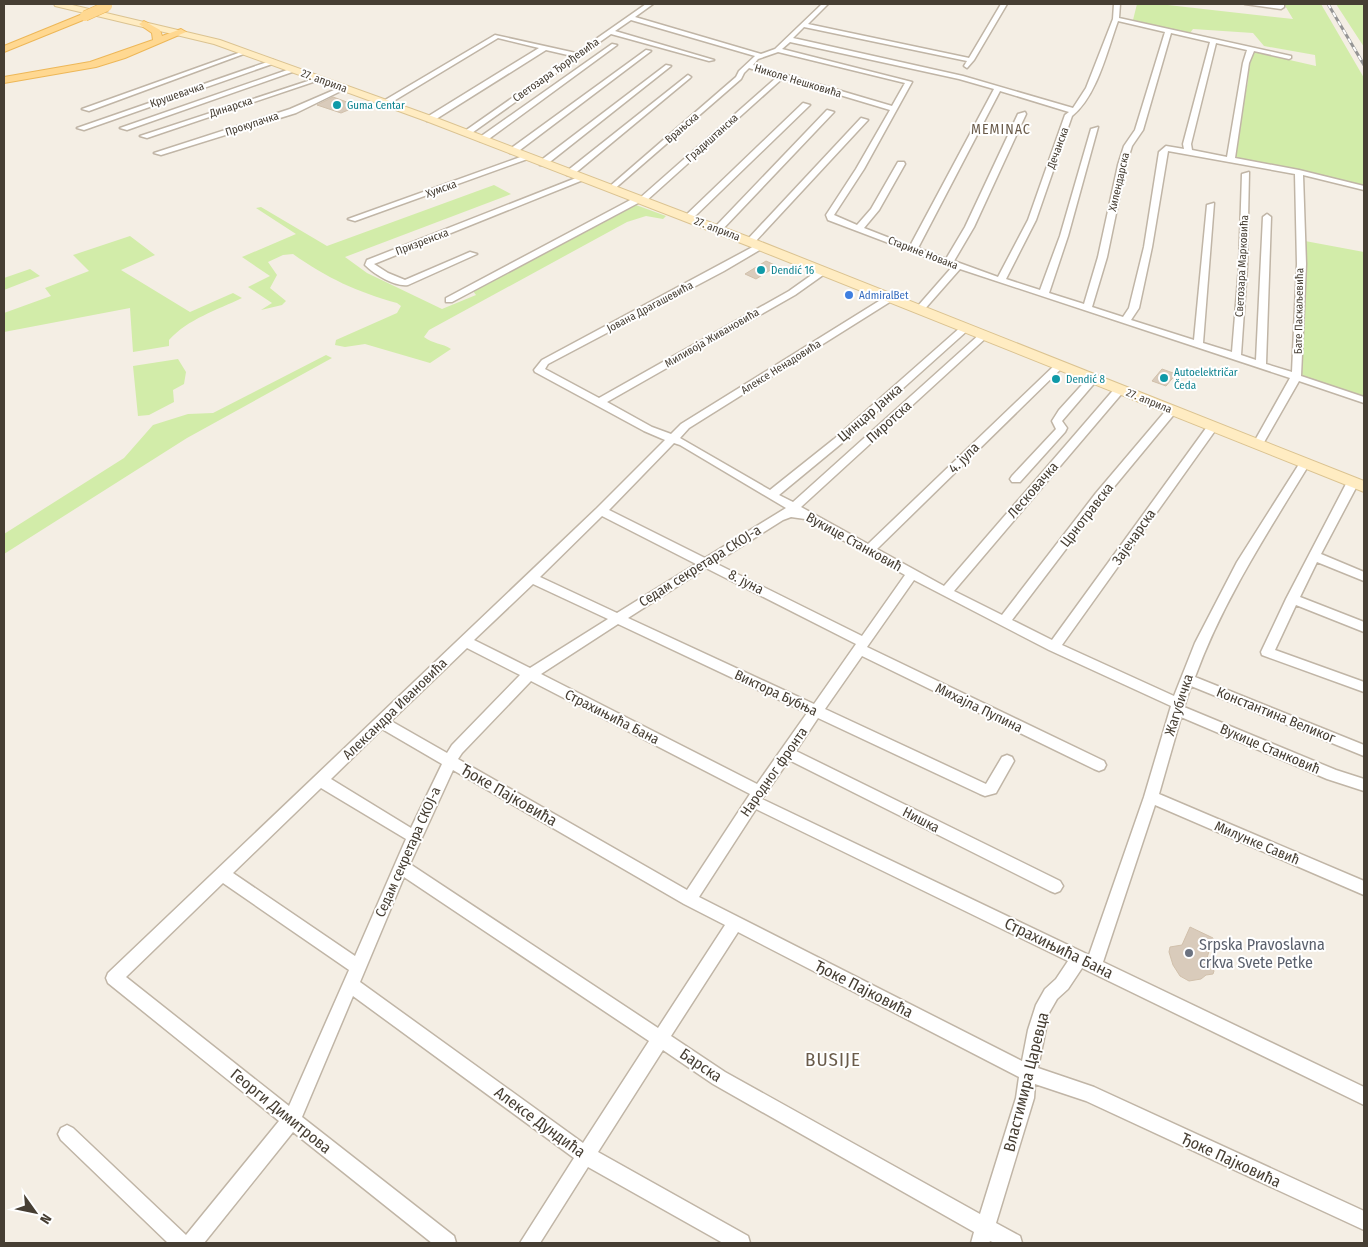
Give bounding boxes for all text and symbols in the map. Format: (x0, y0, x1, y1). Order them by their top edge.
street label: Светозара Ђорђевића (510, 35, 602, 105)
street label: Николе Нешковића (753, 62, 843, 100)
street label: 27. априла (299, 67, 349, 95)
street label: Крушевачка (148, 80, 206, 110)
street label: Динарска (207, 94, 254, 120)
marker: Guma Centar (331, 99, 343, 111)
place label: Guma Centar (347, 99, 405, 112)
street label: Прокупачка (224, 109, 280, 139)
street label: Врањска (663, 110, 701, 146)
street label: Градиштанска (683, 111, 741, 165)
district label: MEMINAC (971, 121, 1031, 138)
street label: Дечанска (1044, 125, 1072, 172)
street label: Хилендарска (1106, 151, 1132, 213)
street label: Хумска (424, 177, 458, 201)
street label: 27. априла (692, 214, 742, 244)
street label: Светозара Марковића (1233, 215, 1251, 317)
street label: Призренска (394, 226, 450, 258)
street label: Старине Новака (886, 234, 960, 272)
marker: Dendić 16 (755, 264, 767, 276)
place label: Dendić 16 (771, 264, 815, 277)
street label: Бате Паскаљевића (1292, 268, 1306, 354)
street label: Јована Драгашевића (605, 279, 695, 335)
marker: AdmiralBet (843, 289, 855, 301)
place label: AdmiralBet (859, 289, 909, 302)
street label: Миливоја Живановића (663, 306, 761, 370)
street label: Алексе Ненадовића (739, 337, 823, 397)
place label: Autoelektričar Čeda (1174, 366, 1238, 392)
marker: Autoelektričar Čeda (1158, 372, 1170, 384)
marker: Dendić 8 (1050, 373, 1062, 385)
place label: Dendić 8 (1066, 373, 1106, 386)
street label: Цинцар Јанка (834, 380, 906, 446)
street label: 27. априла (1124, 386, 1174, 416)
street label: Пиротска (863, 397, 915, 447)
street label: 4. јула (945, 439, 983, 477)
street label: Лесковачка (1004, 458, 1062, 522)
street label: Црнотравска (1057, 480, 1117, 550)
street label: Зајечарска (1109, 506, 1159, 568)
street label: Вукице Станковић (803, 509, 905, 575)
street label: Седам секретара СКОЈ-а (636, 521, 764, 611)
street label: 8. јуна (725, 566, 767, 598)
street label: Александра Ивановића (339, 655, 451, 763)
street label: Виктора Бубња (732, 666, 820, 720)
street label: Жагубичка (1161, 672, 1197, 738)
street label: Михајла Пупина (933, 680, 1026, 737)
street label: Константина Великог (1214, 683, 1338, 747)
street label: Страхињића Бана (562, 686, 662, 748)
street label: Вукице Станковић (1217, 720, 1323, 778)
street label: Народног фронта (737, 724, 811, 820)
street label: Ђоке Пајковића (458, 760, 561, 830)
street label: Седам секретара СКОЈ-а (372, 784, 444, 920)
street label: Нишка (900, 804, 942, 837)
street label: Милунке Савић (1212, 817, 1302, 869)
street label: Страхињића Бана (1002, 913, 1117, 983)
place label: Srpska Pravoslavna crkva Svete Petke (1199, 935, 1325, 972)
marker: Srpska Pravoslavna crkva Svete Petke (1183, 947, 1195, 959)
street label: Ђоке Пајковића (812, 956, 917, 1022)
street label: Властимира Царевца (999, 1010, 1053, 1154)
street label: Барска (676, 1044, 726, 1086)
district label: BUSIJE (805, 1048, 861, 1071)
street label: Георги Димитрова (227, 1065, 335, 1158)
street label: Алексе Дундића (491, 1083, 589, 1161)
street label: Ђоке Пајковића (1178, 1129, 1284, 1191)
north arrow (10, 1187, 60, 1237)
text: N (36, 1211, 55, 1227)

